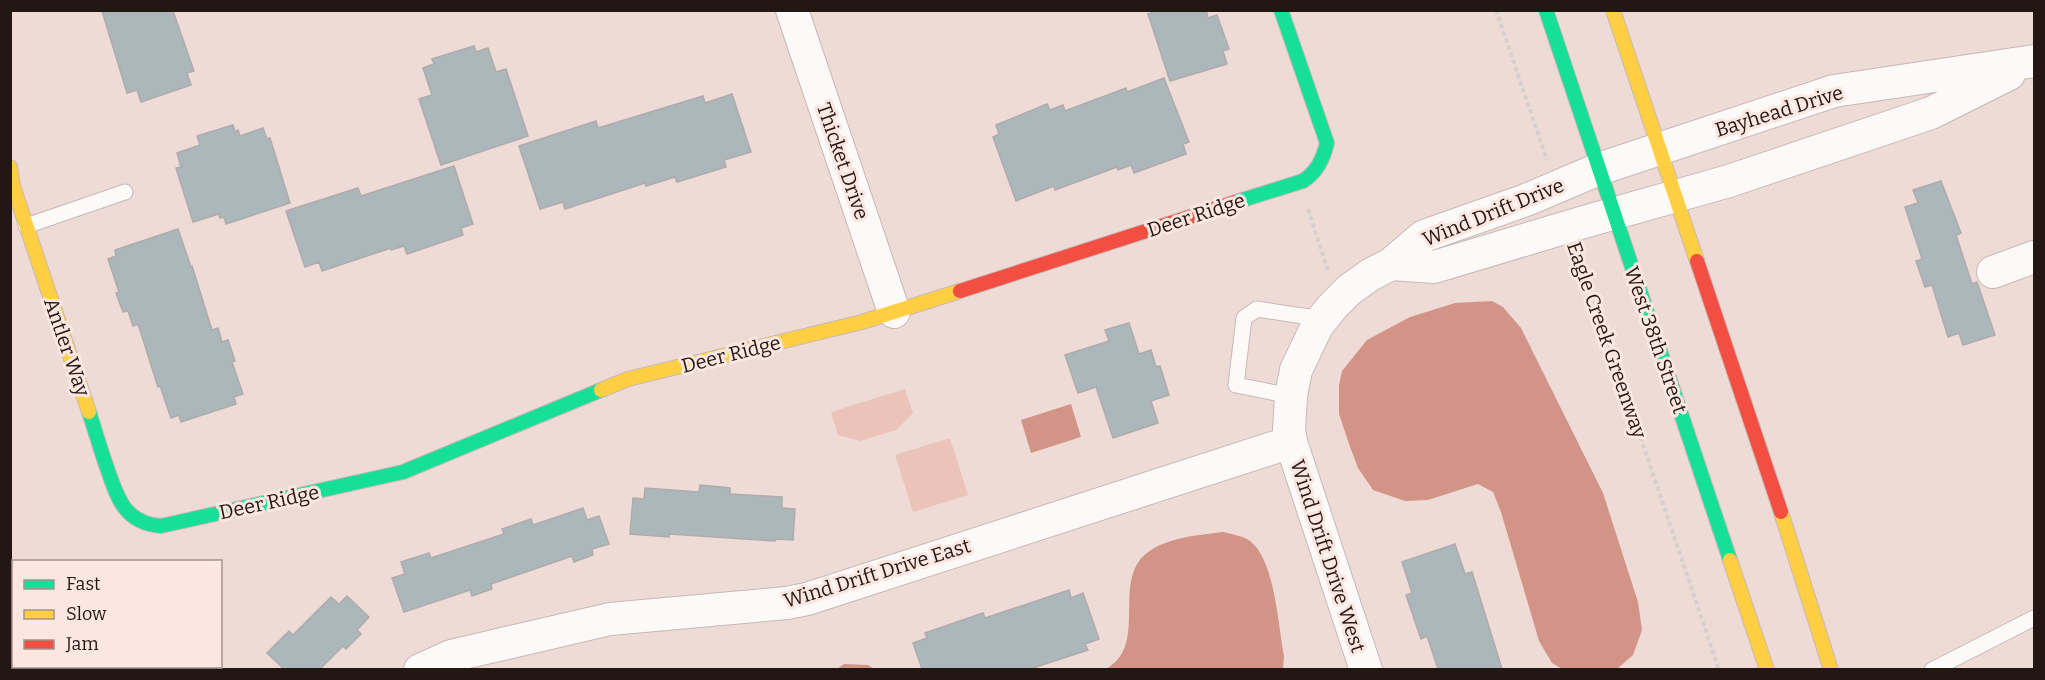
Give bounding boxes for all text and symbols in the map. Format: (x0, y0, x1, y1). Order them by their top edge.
street label: Bayhead Drive (1712, 80, 1846, 142)
street label: Thicket Drive (812, 99, 874, 223)
street label: Wind Drift Drive (1419, 173, 1567, 251)
street label: Deer Ridge (1144, 188, 1248, 242)
street label: Eagle Creek Greenway (1562, 239, 1652, 442)
street label: West 38th Street (1620, 263, 1692, 417)
street label: Antler Way (39, 295, 95, 400)
street label: Deer Ridge (679, 330, 783, 378)
street label: Wind Drift Drive West (1286, 457, 1370, 655)
street label: Deer Ridge (217, 480, 321, 524)
street label: Wind Drift Drive East (781, 533, 973, 613)
legend (12, 560, 222, 668)
text: Fast (66, 573, 101, 595)
text: Slow (66, 603, 107, 625)
text: Jam (65, 633, 99, 655)

